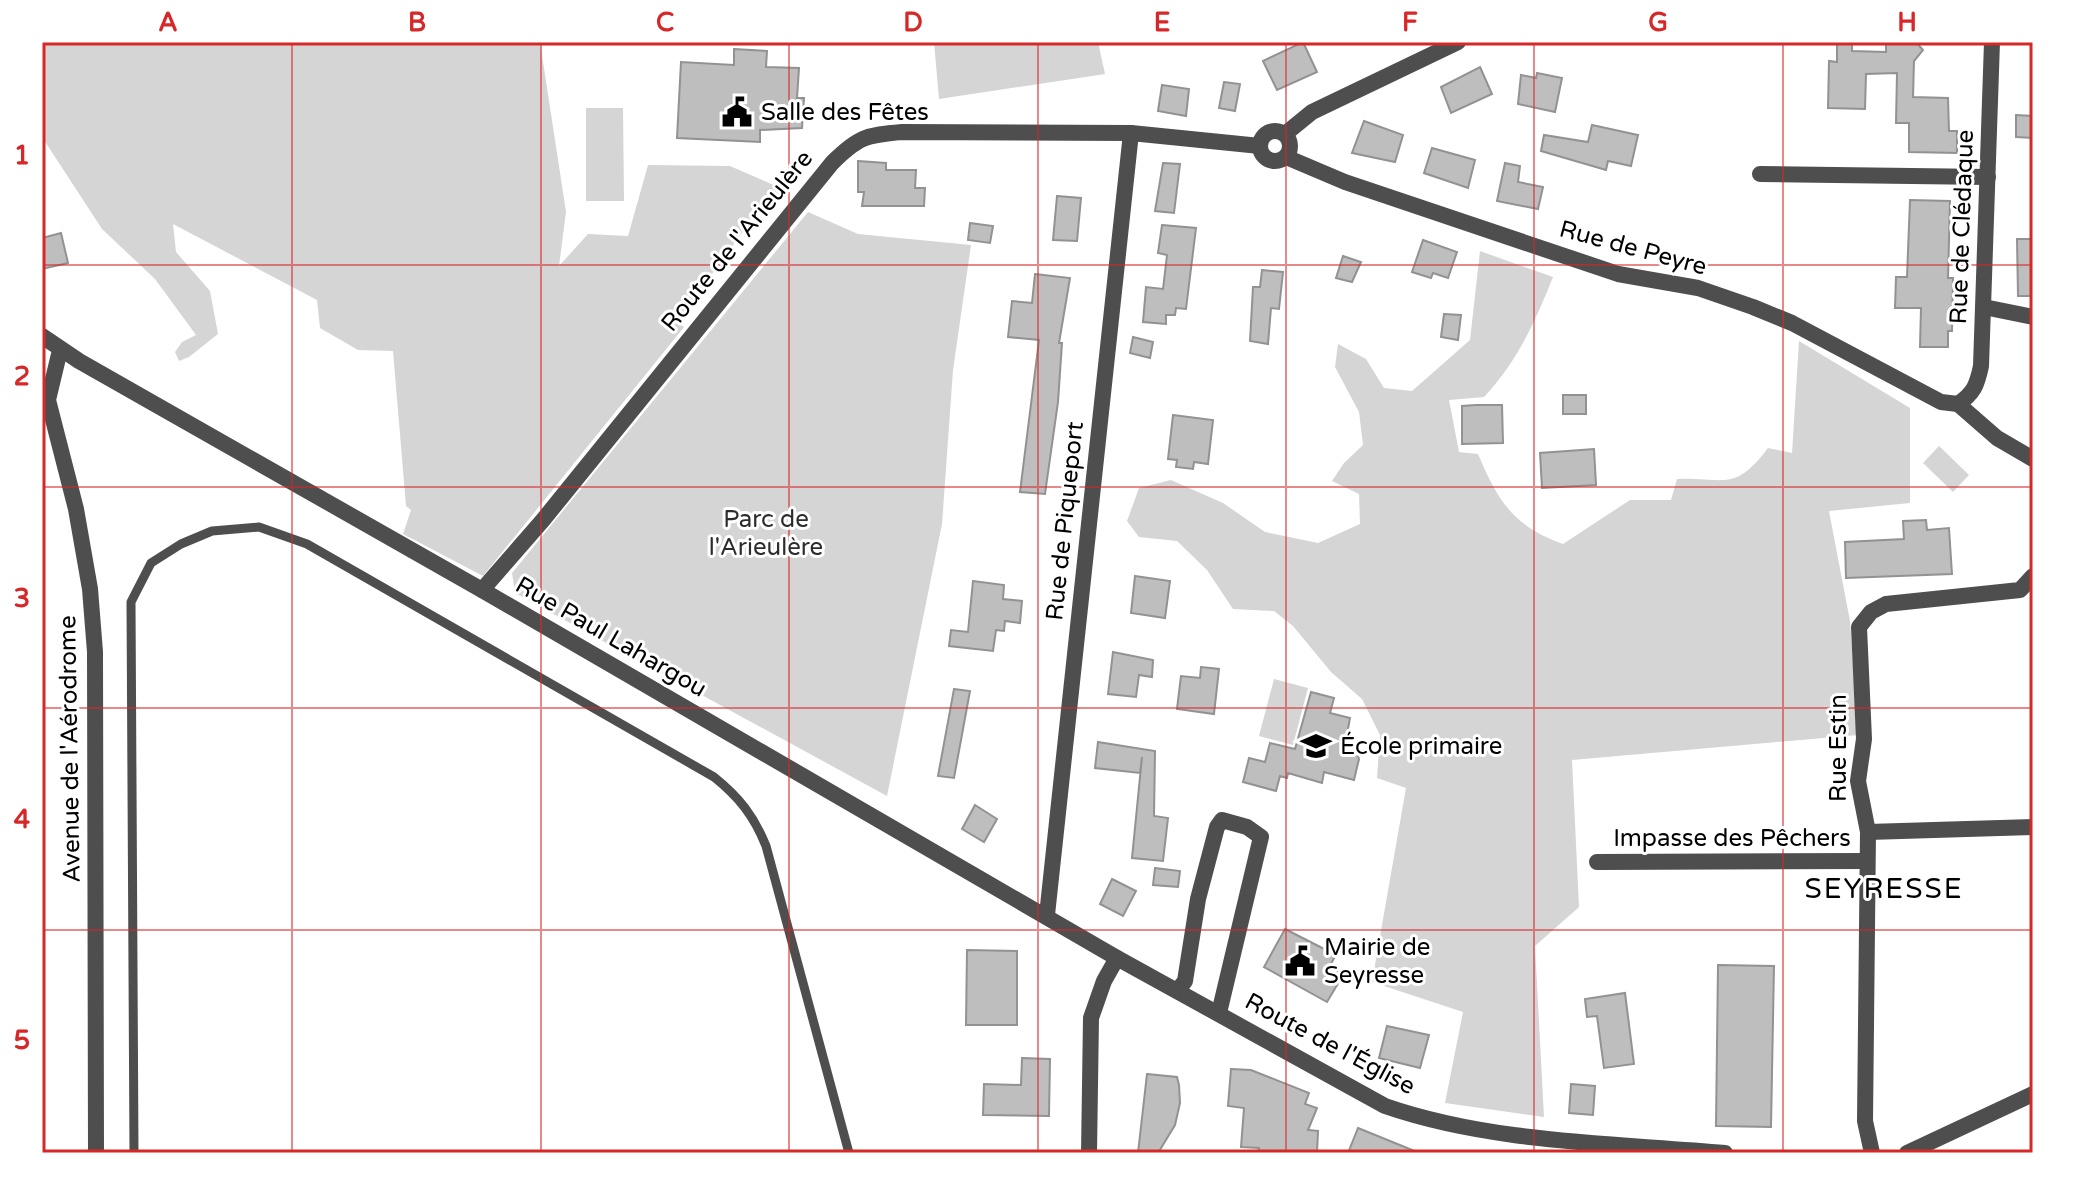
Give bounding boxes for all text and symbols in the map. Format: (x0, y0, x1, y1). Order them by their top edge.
text: A (158, 7, 178, 38)
text: B (408, 7, 426, 38)
text: C (656, 7, 674, 38)
text: D (903, 7, 923, 38)
text: E (1154, 7, 1170, 38)
text: F (1402, 7, 1418, 38)
text: G (1648, 7, 1668, 38)
text: H (1897, 7, 1917, 38)
public building icon: Salle des Fêtes (720, 95, 754, 129)
place label: Salle des Fêtes (761, 98, 929, 127)
street label: Rue de Clédaque (1944, 129, 1980, 325)
text: 1 (14, 140, 30, 171)
street label: Route de l'Arieulère (655, 145, 819, 337)
street label: Rue de Peyre (1556, 214, 1710, 282)
text: 2 (14, 361, 30, 392)
street label: Rue de Piqueport (1040, 420, 1090, 622)
park label: Parc de l'Arieulère (709, 505, 823, 562)
street label: Rue Paul Lahargou (510, 570, 712, 704)
text: 3 (14, 583, 30, 614)
street label: Avenue de l'Aérodrome (53, 615, 87, 883)
street label: Rue Estin (1824, 694, 1853, 802)
school or university icon: École primaire (1299, 729, 1333, 763)
place label: École primaire (1340, 731, 1502, 761)
text: 4 (14, 804, 30, 835)
street label: Impasse des Pêchers (1613, 824, 1851, 853)
district label: SEYRESSE (1804, 872, 1964, 906)
place label: Mairie de Seyresse (1324, 933, 1430, 990)
public building icon: Mairie de Seyresse (1283, 944, 1317, 978)
street label: Route de l'Église (1240, 986, 1421, 1101)
text: 5 (14, 1025, 30, 1056)

